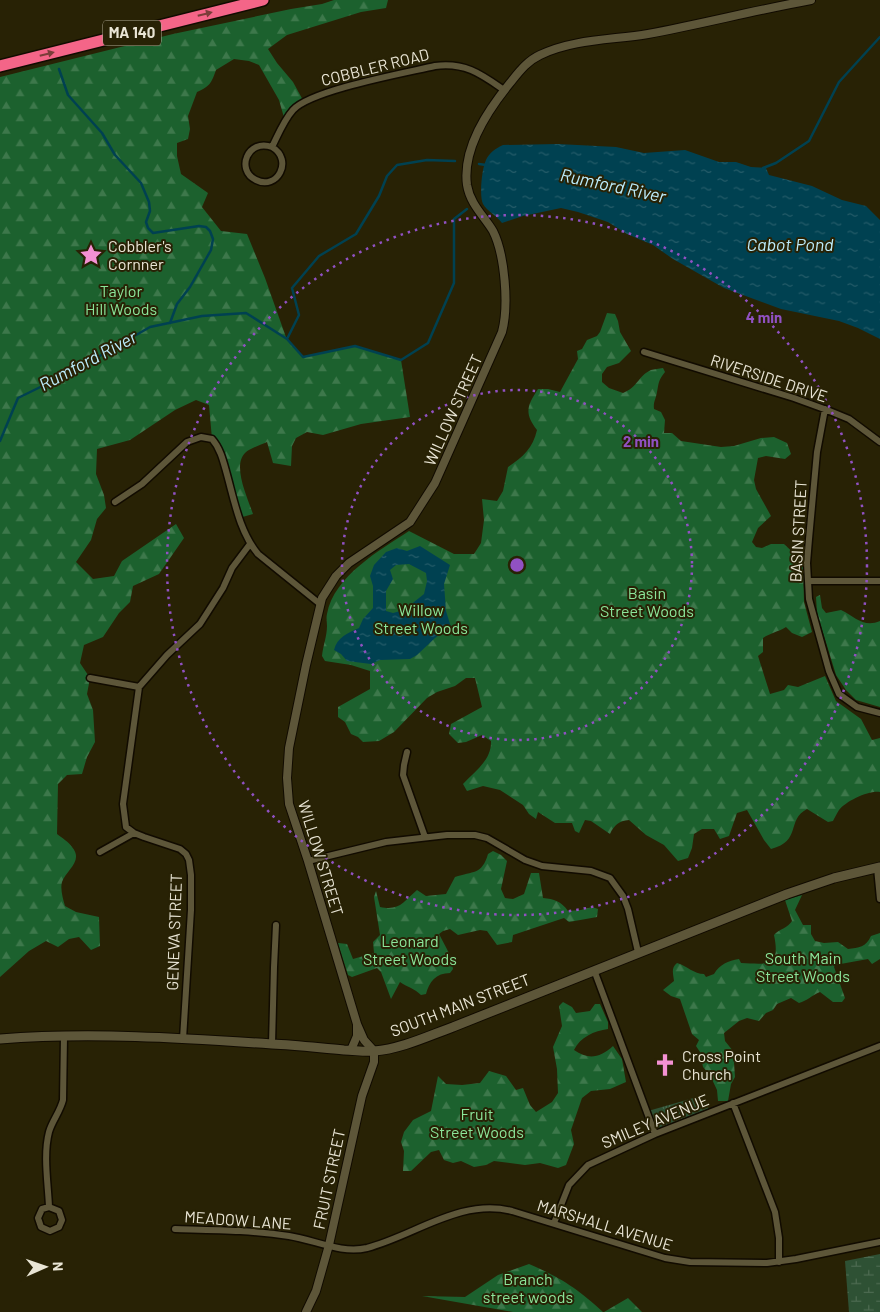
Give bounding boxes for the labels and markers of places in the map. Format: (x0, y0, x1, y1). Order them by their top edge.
place label: Cobbler's Cornner (108, 236, 172, 273)
place icon: Cobbler's Cornner (78, 242, 104, 268)
centre of rings (508, 556, 526, 574)
place label: Cross Point Church (682, 1046, 761, 1083)
church icon: Cross Point Church (652, 1052, 678, 1078)

